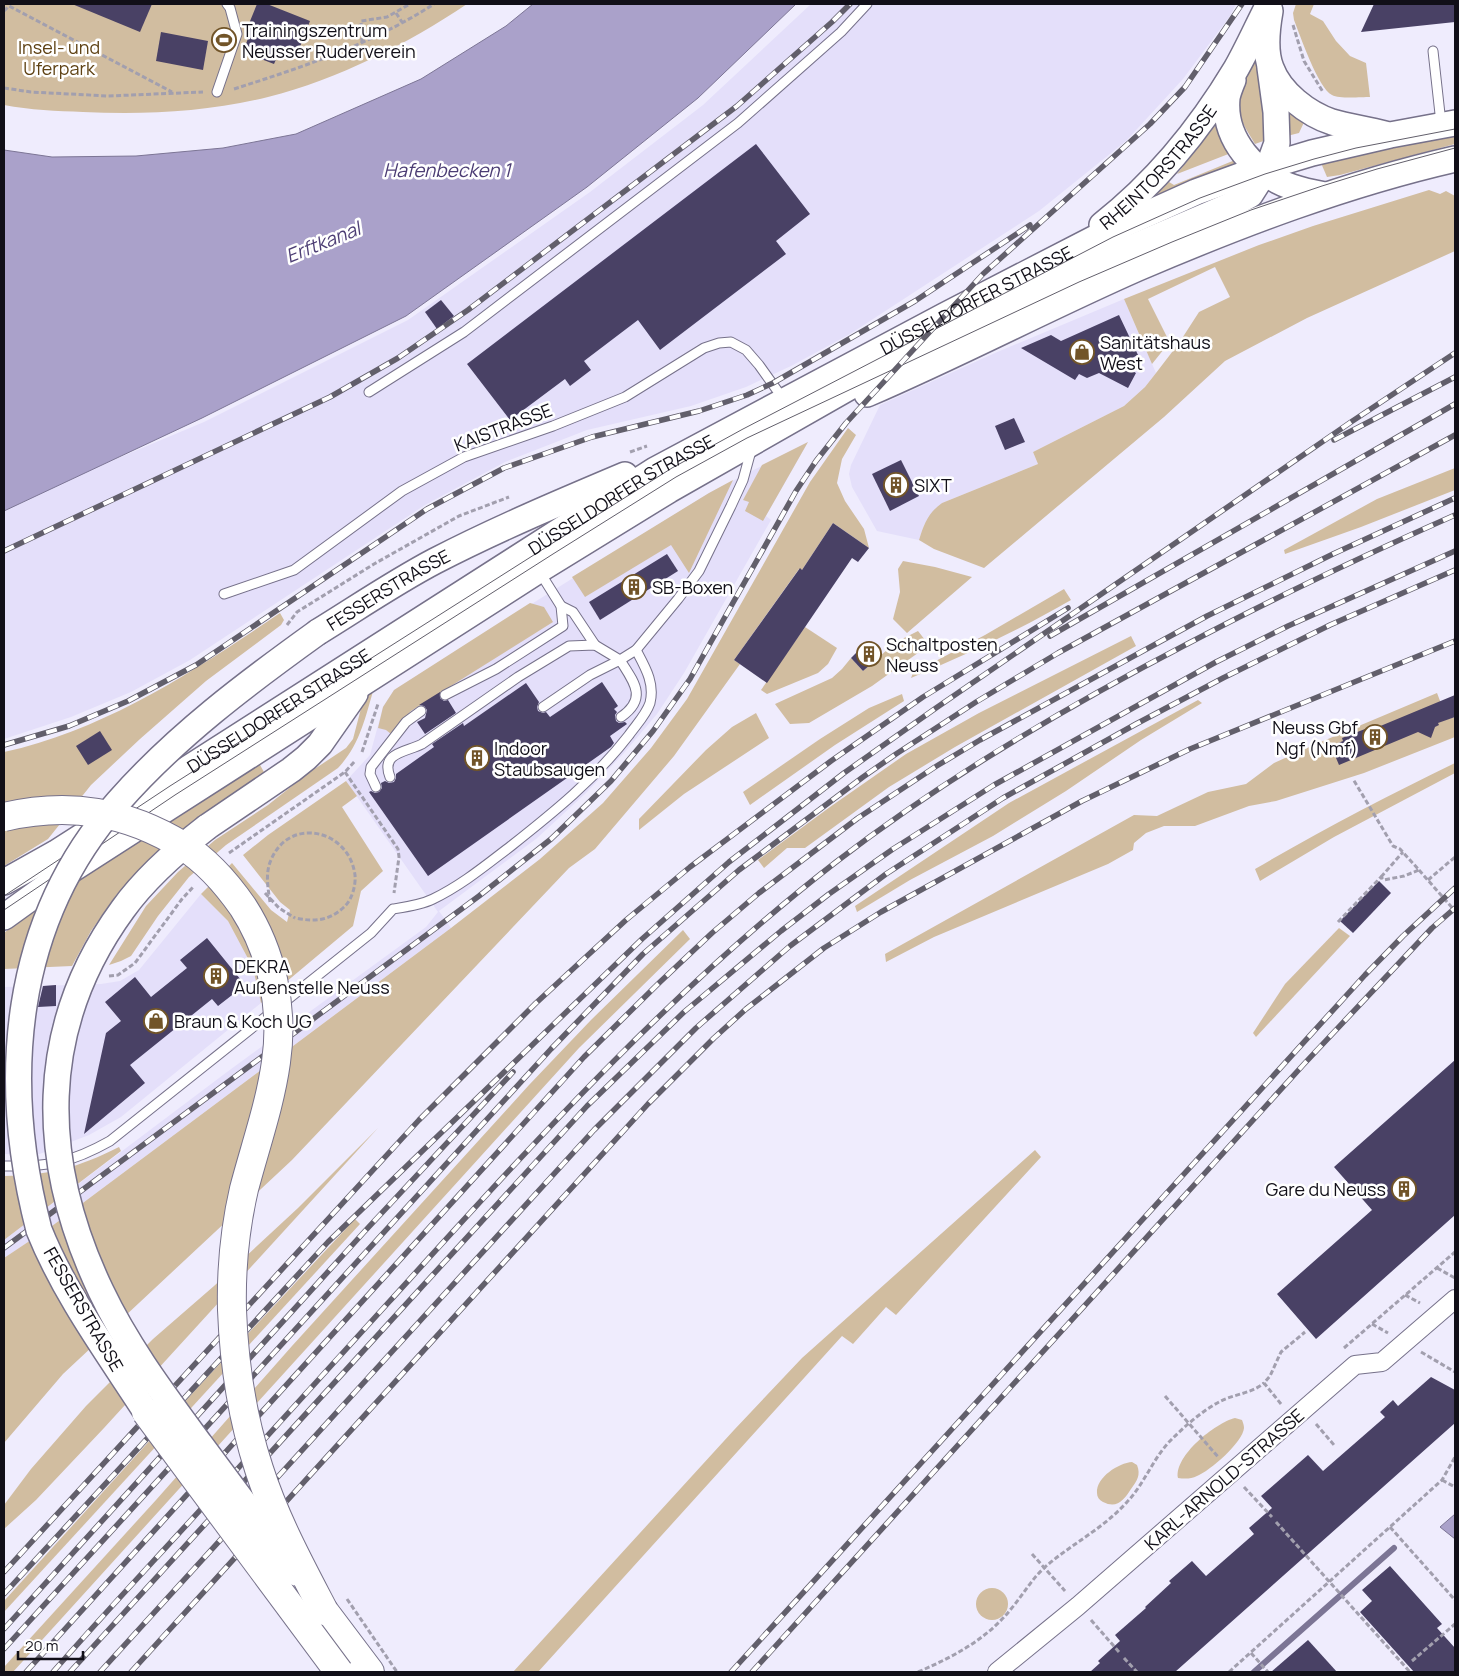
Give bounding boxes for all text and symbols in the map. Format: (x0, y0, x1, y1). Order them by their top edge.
place label: Trainingszentrum Neusser Ruderverein (242, 18, 416, 63)
sports icon: Trainingszentrum Neusser Ruderverein (211, 27, 237, 53)
park label: Insel- und Uferpark (18, 35, 100, 80)
street label: RHEINTORSTRASSE (1094, 100, 1222, 235)
water label: Hafenbecken 1 (383, 157, 512, 183)
water label: Erftkanal (282, 214, 367, 269)
street label: DÜSSELDORFER STRASSE (876, 240, 1077, 360)
place label: Sanitätshaus West (1100, 330, 1211, 375)
shop icon: Sanitätshaus West (1069, 339, 1095, 365)
street label: KAISTRASSE (451, 397, 555, 457)
street label: DÜSSELDORFER STRASSE (523, 429, 718, 560)
building icon: SIXT (883, 472, 909, 498)
place label: SIXT (914, 473, 952, 497)
street label: FESSERSTRASSE (322, 543, 454, 636)
building icon: SB-Boxen (621, 574, 647, 600)
place label: SB-Boxen (652, 575, 733, 599)
place label: Schaltposten Neuss (886, 632, 998, 677)
building icon: Schaltposten Neuss (856, 641, 882, 667)
street label: DÜSSELDORFER STRASSE (182, 643, 375, 778)
place label: Neuss Gbf Ngf (Nmf) (1272, 715, 1359, 760)
building icon: Neuss Gbf Ngf (Nmf) (1362, 724, 1388, 750)
place label: Indoor Staubsaugen (494, 736, 605, 781)
building icon: Indoor Staubsaugen (464, 745, 490, 771)
place label: DEKRA Außenstelle Neuss (234, 954, 390, 999)
building icon: DEKRA Außenstelle Neuss (203, 963, 229, 989)
shop icon: Braun & Koch UG (143, 1008, 169, 1034)
place label: Braun & Koch UG (174, 1009, 312, 1033)
building icon: Gare du Neuss (1391, 1176, 1417, 1202)
place label: Gare du Neuss (1265, 1177, 1386, 1201)
street label: FESSERSTRASSE (39, 1242, 129, 1376)
street label: KARL-ARNOLD-STRASSE (1139, 1403, 1309, 1555)
scale bar (18, 1628, 82, 1660)
text: 20 m (25, 1635, 58, 1656)

